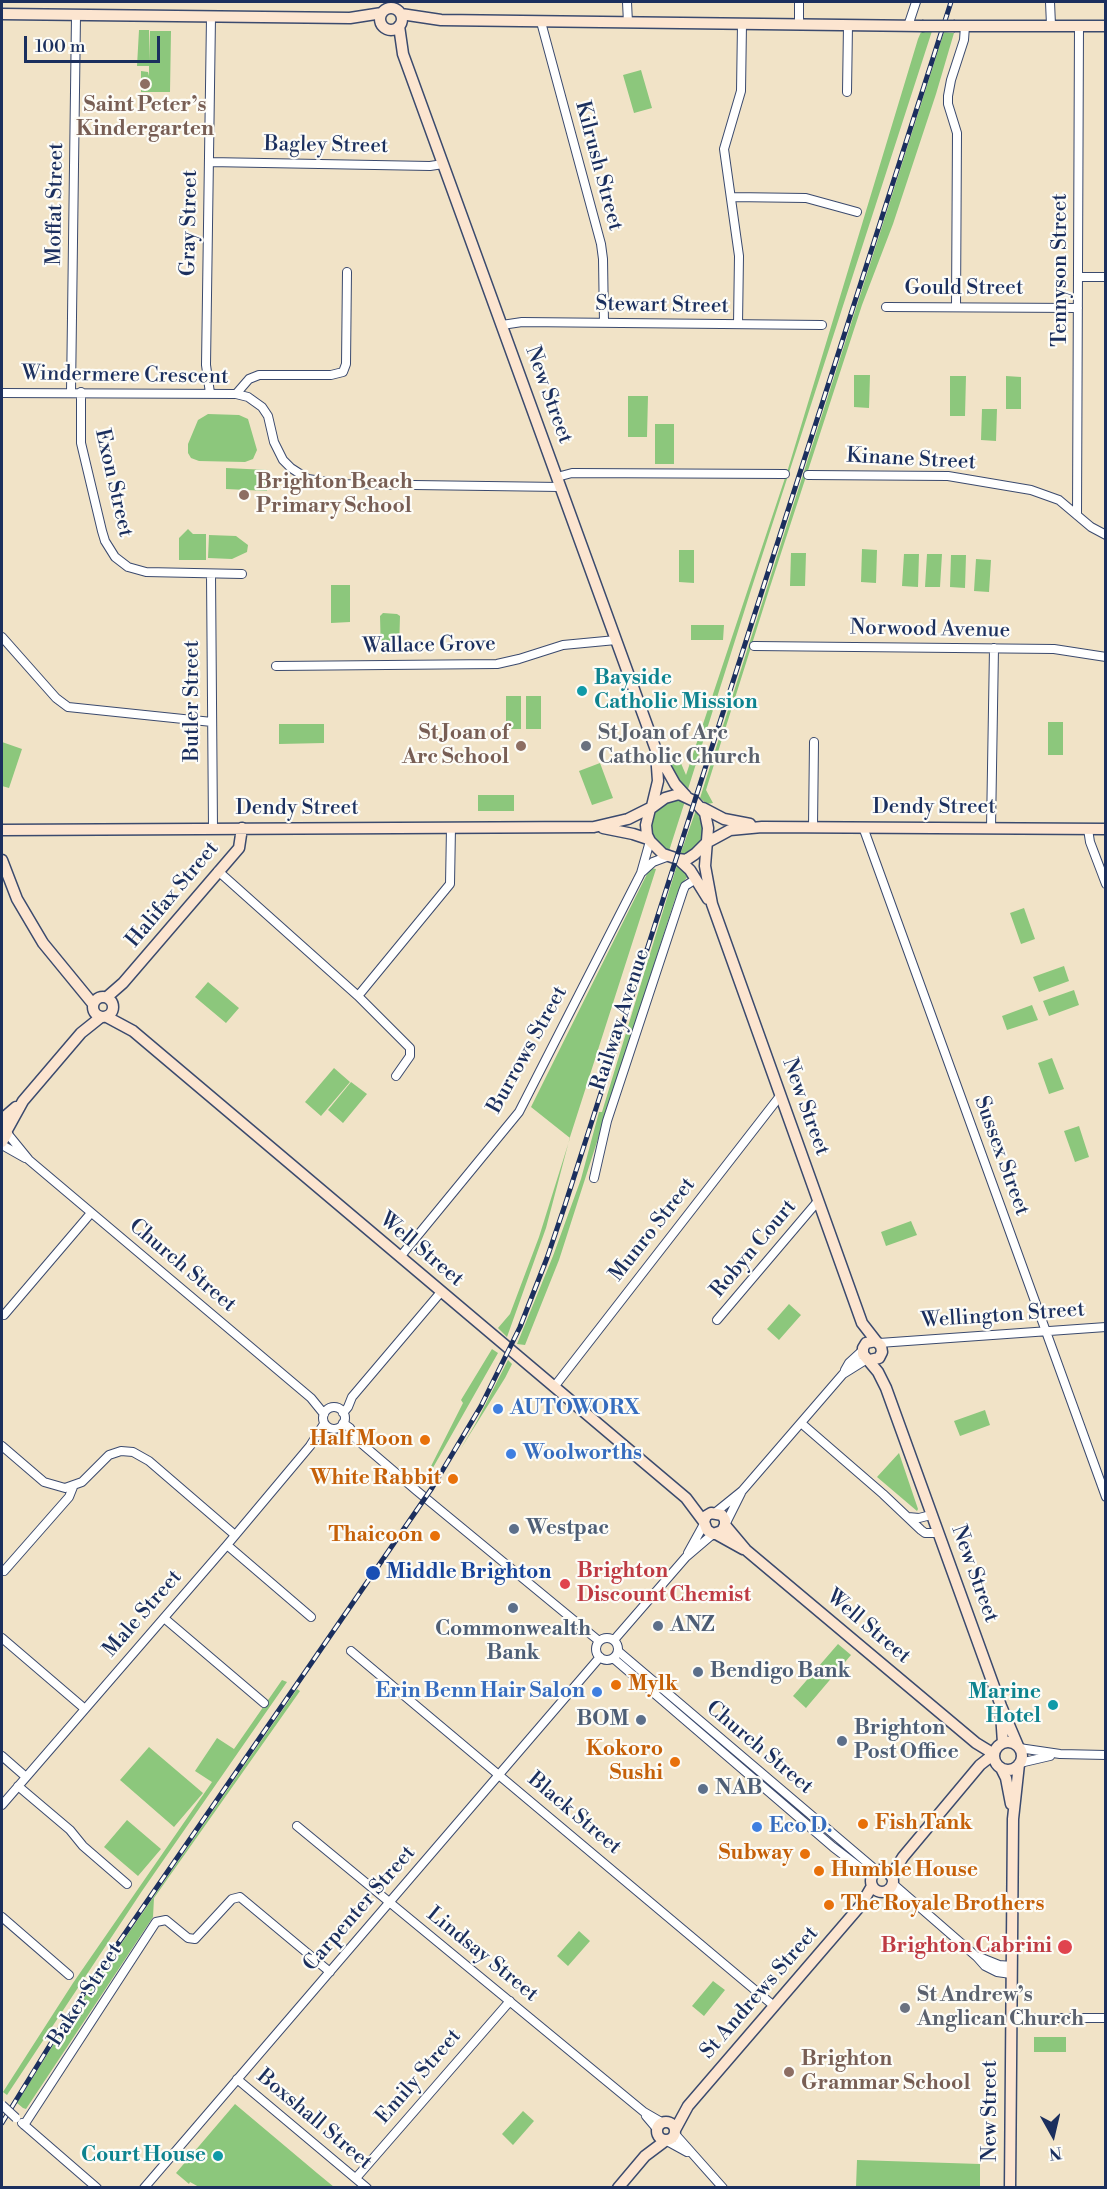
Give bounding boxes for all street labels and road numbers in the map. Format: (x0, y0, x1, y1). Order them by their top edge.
street label: Kilrush Street (569, 98, 627, 234)
street label: Bagley Street (264, 132, 388, 160)
street label: Moffat Street (42, 142, 70, 266)
street label: Gray Street (176, 170, 204, 276)
street label: Tennyson Street (1048, 193, 1074, 347)
street label: Gould Street (905, 276, 1023, 302)
street label: Stewart Street (595, 292, 729, 320)
street label: New Street (519, 343, 577, 447)
street label: Windermere Crescent (21, 362, 229, 390)
street label: Exon Street (88, 426, 138, 540)
street label: Kinane Street (845, 444, 977, 476)
street label: Norwood Avenue (850, 616, 1010, 644)
street label: Wallace Grove (362, 632, 496, 660)
street label: Butler Street (180, 640, 206, 762)
street label: Dendy Street (872, 795, 996, 821)
street label: Dendy Street (235, 796, 359, 822)
street label: Halifax Street (121, 837, 225, 953)
street label: Railway Avenue (586, 946, 656, 1094)
street label: Burrows Street (483, 982, 573, 1118)
street label: New Street (776, 1055, 834, 1159)
street label: Sussex Street (968, 1093, 1034, 1219)
street label: Munro Street (605, 1173, 701, 1287)
street label: Robyn Court (706, 1195, 802, 1303)
street label: Well Street (374, 1208, 468, 1292)
street label: Church Street (123, 1214, 241, 1318)
street label: Wellington Street (920, 1298, 1086, 1334)
street label: New Street (945, 1522, 1003, 1626)
street label: Male Street (98, 1565, 188, 1663)
street label: Well Street (821, 1585, 915, 1669)
street label: Church Street (700, 1696, 818, 1800)
street label: Black Street (522, 1768, 626, 1860)
street label: Carpenter Street (299, 1841, 421, 1977)
street label: Lindsay Street (421, 1902, 543, 2008)
street label: St Andrews Street (696, 1922, 824, 2064)
street label: Baker Street (44, 1939, 128, 2051)
street label: Emily Street (371, 2024, 467, 2130)
street label: New Street (978, 2060, 1004, 2162)
street label: Boxshall Street (251, 2064, 377, 2176)

